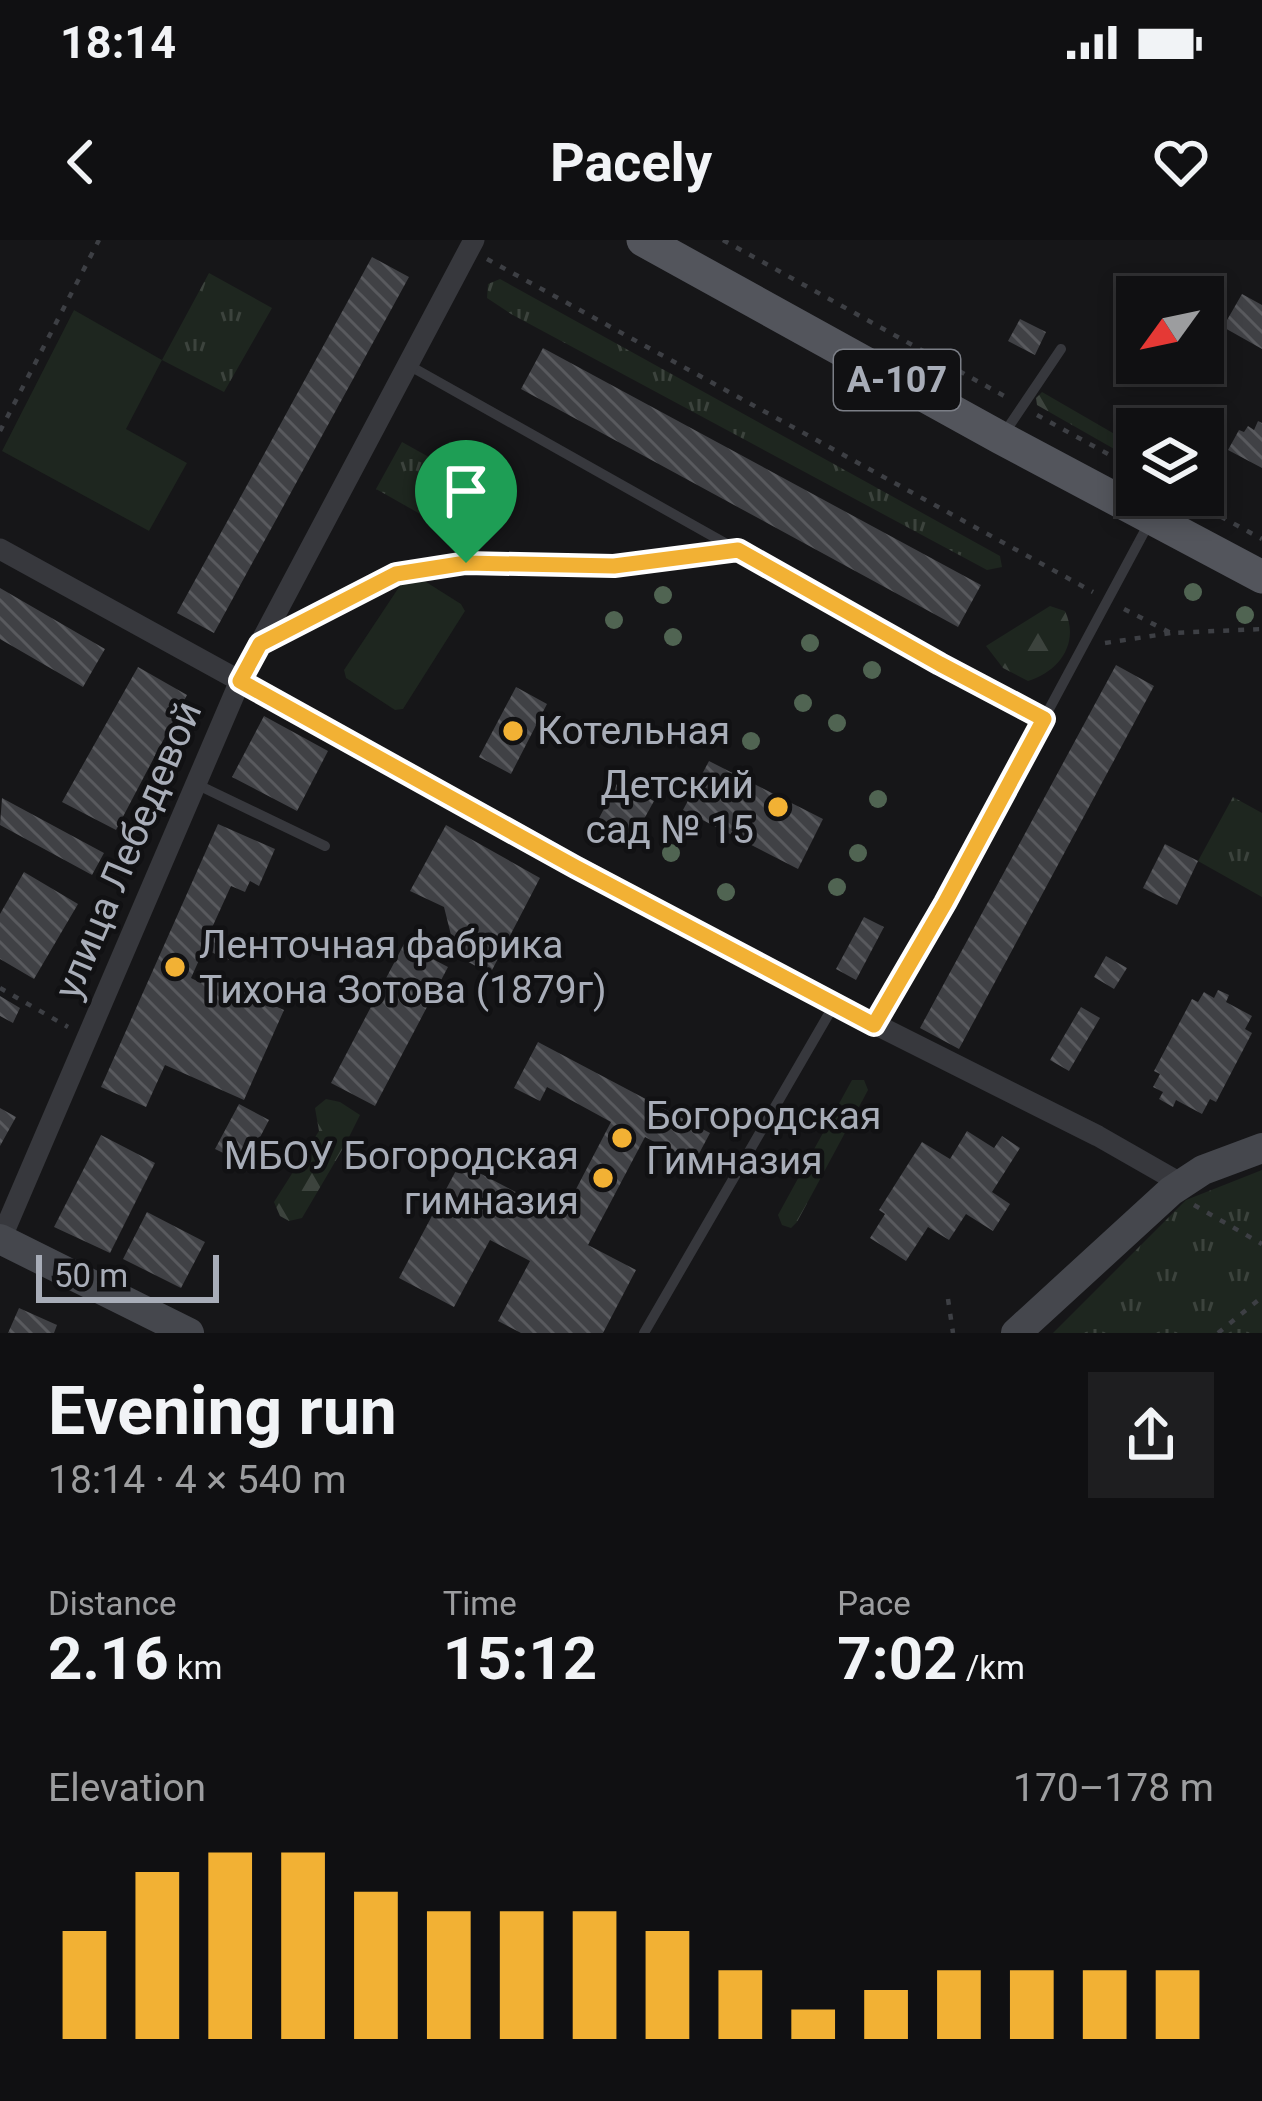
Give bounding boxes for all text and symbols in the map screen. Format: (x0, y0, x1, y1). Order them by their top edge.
text: 18:14 (60, 16, 176, 69)
icon: back (48, 129, 114, 195)
icon: heart (1148, 129, 1214, 195)
text: Pacely (550, 131, 712, 194)
north arrow (1116, 276, 1224, 384)
map controls (1116, 276, 1224, 516)
road number: А-107 (834, 350, 960, 410)
button: layers (1116, 408, 1224, 516)
pin (415, 440, 517, 563)
icon: arrive (433, 458, 499, 524)
street label: улица Лебедевой (45, 694, 211, 1006)
place label: Котельная (537, 708, 730, 754)
marker: Котельная (500, 718, 526, 744)
place label: Детский сад № 15 (586, 762, 754, 853)
marker: Детский сад № 15 (765, 794, 791, 820)
place label: Ленточная фабрика Тихона Зотова (1879г) (199, 922, 607, 1013)
marker: Ленточная фабрика Тихона Зотова (1879г) (162, 954, 188, 980)
place label: Богородская Гимназия (646, 1093, 882, 1184)
marker: Богородская Гимназия (609, 1125, 635, 1151)
place label: МБОУ Богородская гимназия (224, 1133, 579, 1224)
marker: МБОУ Богородская гимназия (590, 1165, 616, 1191)
scale bar (36, 1249, 219, 1302)
text: 50 m (54, 1256, 128, 1295)
button: share (1088, 1372, 1214, 1498)
text: Evening run (48, 1373, 397, 1450)
text: 18:14 · 4 × 540 m (48, 1457, 346, 1503)
text: Distance (48, 1584, 176, 1623)
text: Time (443, 1584, 517, 1623)
text: Pace (837, 1584, 911, 1623)
text: 2.16 (48, 1623, 169, 1694)
text: 15:12 (443, 1623, 597, 1694)
text: 7:02 (837, 1623, 958, 1694)
text: km (169, 1648, 223, 1687)
text: /km (958, 1648, 1025, 1687)
text: Elevation (48, 1765, 206, 1811)
text: 170–178 m (1013, 1765, 1214, 1811)

